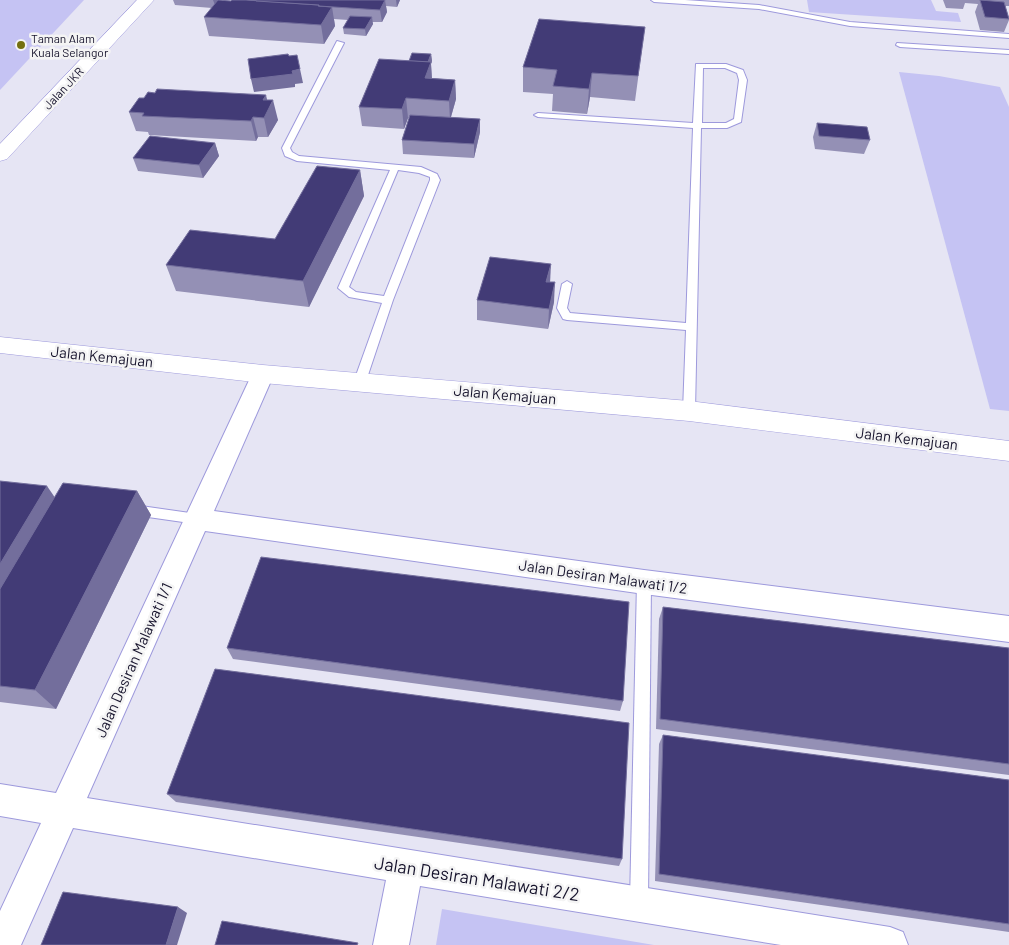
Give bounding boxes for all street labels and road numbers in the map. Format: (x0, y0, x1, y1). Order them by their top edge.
street label: Jalan JKR (40, 64, 86, 112)
street label: Jalan Kemajuan (50, 342, 154, 370)
street label: Jalan Kemajuan (453, 381, 557, 407)
street label: Jalan Kemajuan (855, 423, 959, 453)
street label: Jalan Desiran Malawati 1/2 (518, 555, 688, 597)
street label: Jalan Desiran Malawati 1/1 (91, 580, 175, 740)
street label: Jalan Desiran Malawati 2/2 (373, 851, 581, 905)

